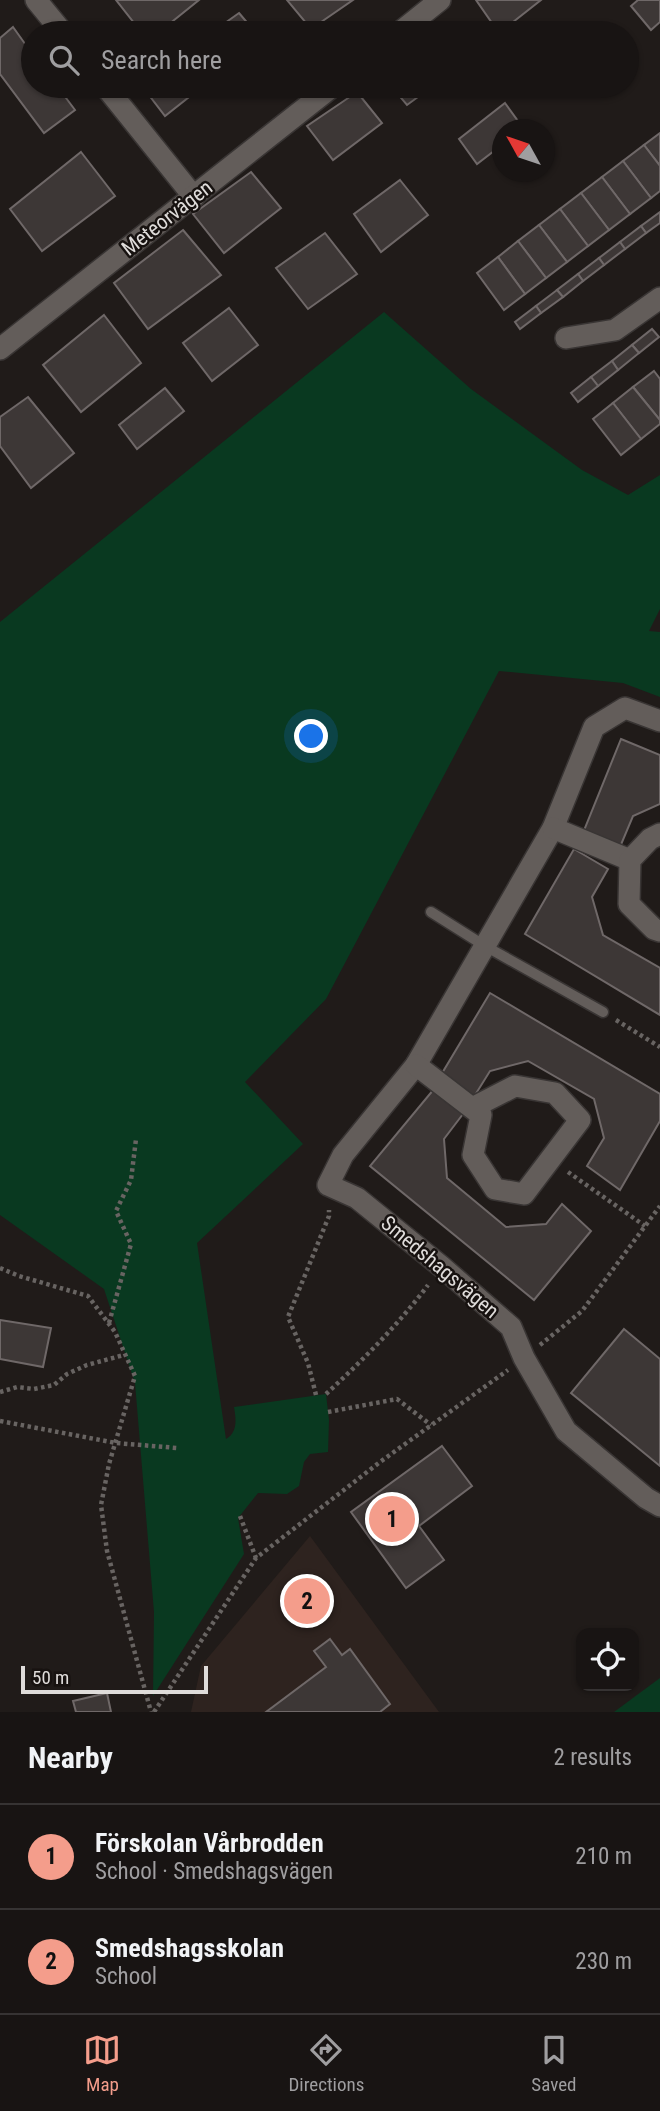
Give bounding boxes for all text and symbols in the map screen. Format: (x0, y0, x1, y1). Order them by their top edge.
search box (21, 21, 639, 98)
icon: search (45, 41, 83, 79)
text: Search here (101, 45, 222, 75)
north arrow (492, 119, 555, 182)
street label: Meteorvägen (117, 175, 217, 261)
your location (294, 719, 328, 753)
street label: Smedshagsvägen (376, 1211, 504, 1323)
pin: 1 (369, 1493, 415, 1545)
pin: 2 (284, 1575, 330, 1627)
map controls (576, 1628, 639, 1691)
button: locate (576, 1628, 639, 1691)
scale bar (21, 1663, 208, 1695)
text: 50 m (32, 1666, 69, 1689)
text: Nearby (28, 1740, 113, 1775)
text: 2 results (554, 1744, 632, 1771)
text: Förskolan Vårbrodden (95, 1828, 324, 1858)
text: 1 (45, 1843, 57, 1870)
text: 210 m (575, 1843, 632, 1870)
text: School · Smedshagsvägen (95, 1858, 333, 1885)
text: Smedshagsskolan (95, 1933, 284, 1963)
text: 2 (45, 1948, 57, 1975)
text: 230 m (575, 1948, 632, 1975)
text: School (95, 1963, 157, 1990)
tab: Map (83, 2031, 121, 2096)
tab: Directions (288, 2031, 364, 2096)
tab: Saved (531, 2031, 577, 2096)

